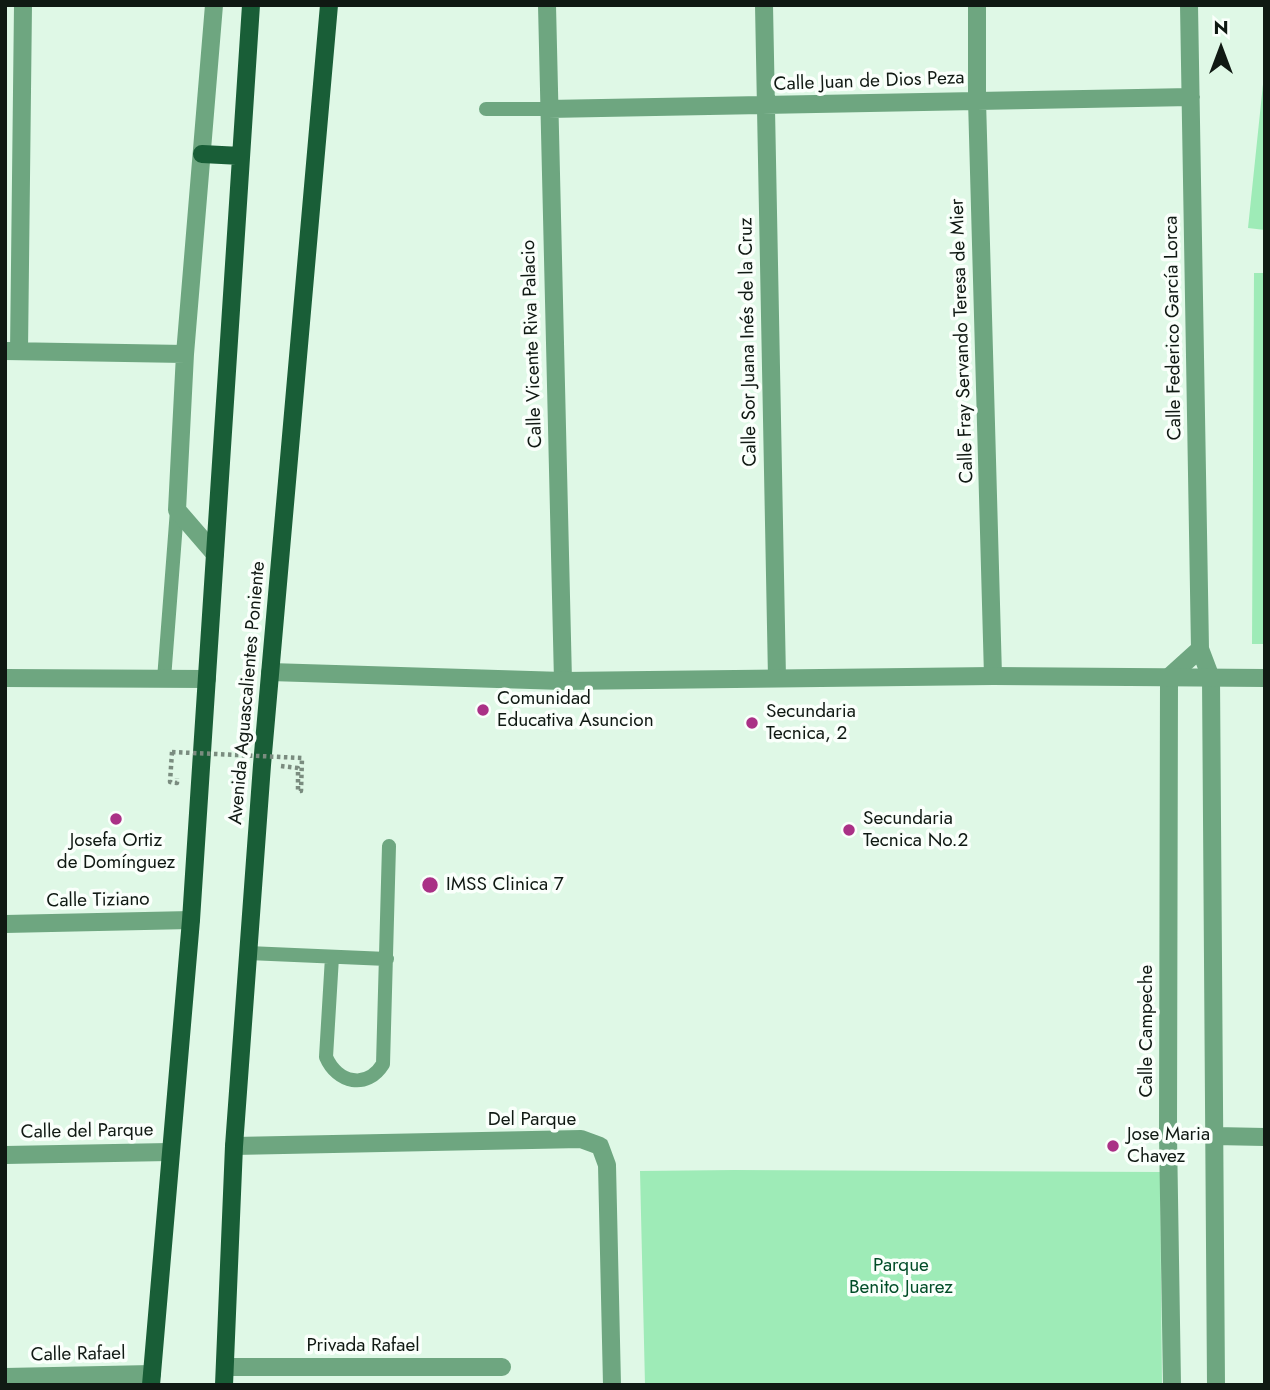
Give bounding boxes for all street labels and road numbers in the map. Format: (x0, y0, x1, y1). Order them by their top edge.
street label: Calle Juan de Dios Peza (773, 67, 965, 97)
street label: Calle Fray Servando Teresa de Mier (947, 198, 979, 484)
street label: Calle Federico García Lorca (1161, 215, 1187, 441)
street label: Calle Sor Juana Inés de la Cruz (735, 217, 763, 467)
street label: Calle Vicente Riva Palacio (518, 239, 548, 449)
street label: Avenida Aguascalientes Poniente (225, 560, 271, 826)
street label: Calle Tiziano (46, 889, 150, 913)
street label: Calle Campeche (1136, 965, 1158, 1097)
street label: Del Parque (488, 1109, 576, 1131)
street label: Calle del Parque (20, 1119, 154, 1145)
street label: Privada Rafael (306, 1335, 420, 1357)
street label: Calle Rafael (30, 1343, 126, 1367)

